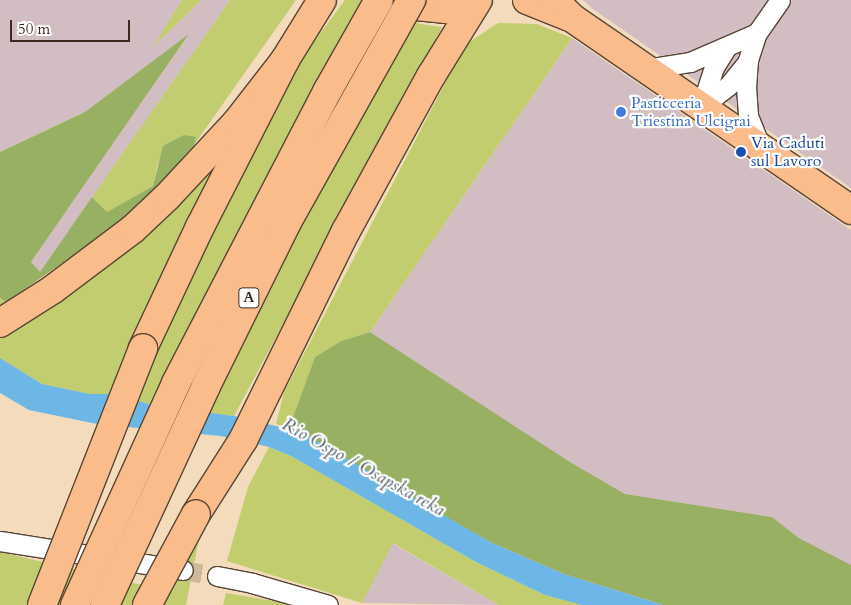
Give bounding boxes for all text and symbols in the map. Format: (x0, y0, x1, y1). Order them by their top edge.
scale bar (12, 10, 132, 42)
text: 50 m (18, 19, 50, 39)
place label: Pasticceria Triestina Ulcigrai (631, 93, 751, 131)
marker: Pasticceria Triestina Ulcigrai (615, 106, 627, 118)
place label: Via Caduti sul Lavoro (751, 133, 824, 171)
marker: Via Caduti sul Lavoro (735, 146, 747, 158)
road number: A (238, 286, 260, 310)
water label: Rio Ospo / Osapska reka (278, 414, 448, 522)

